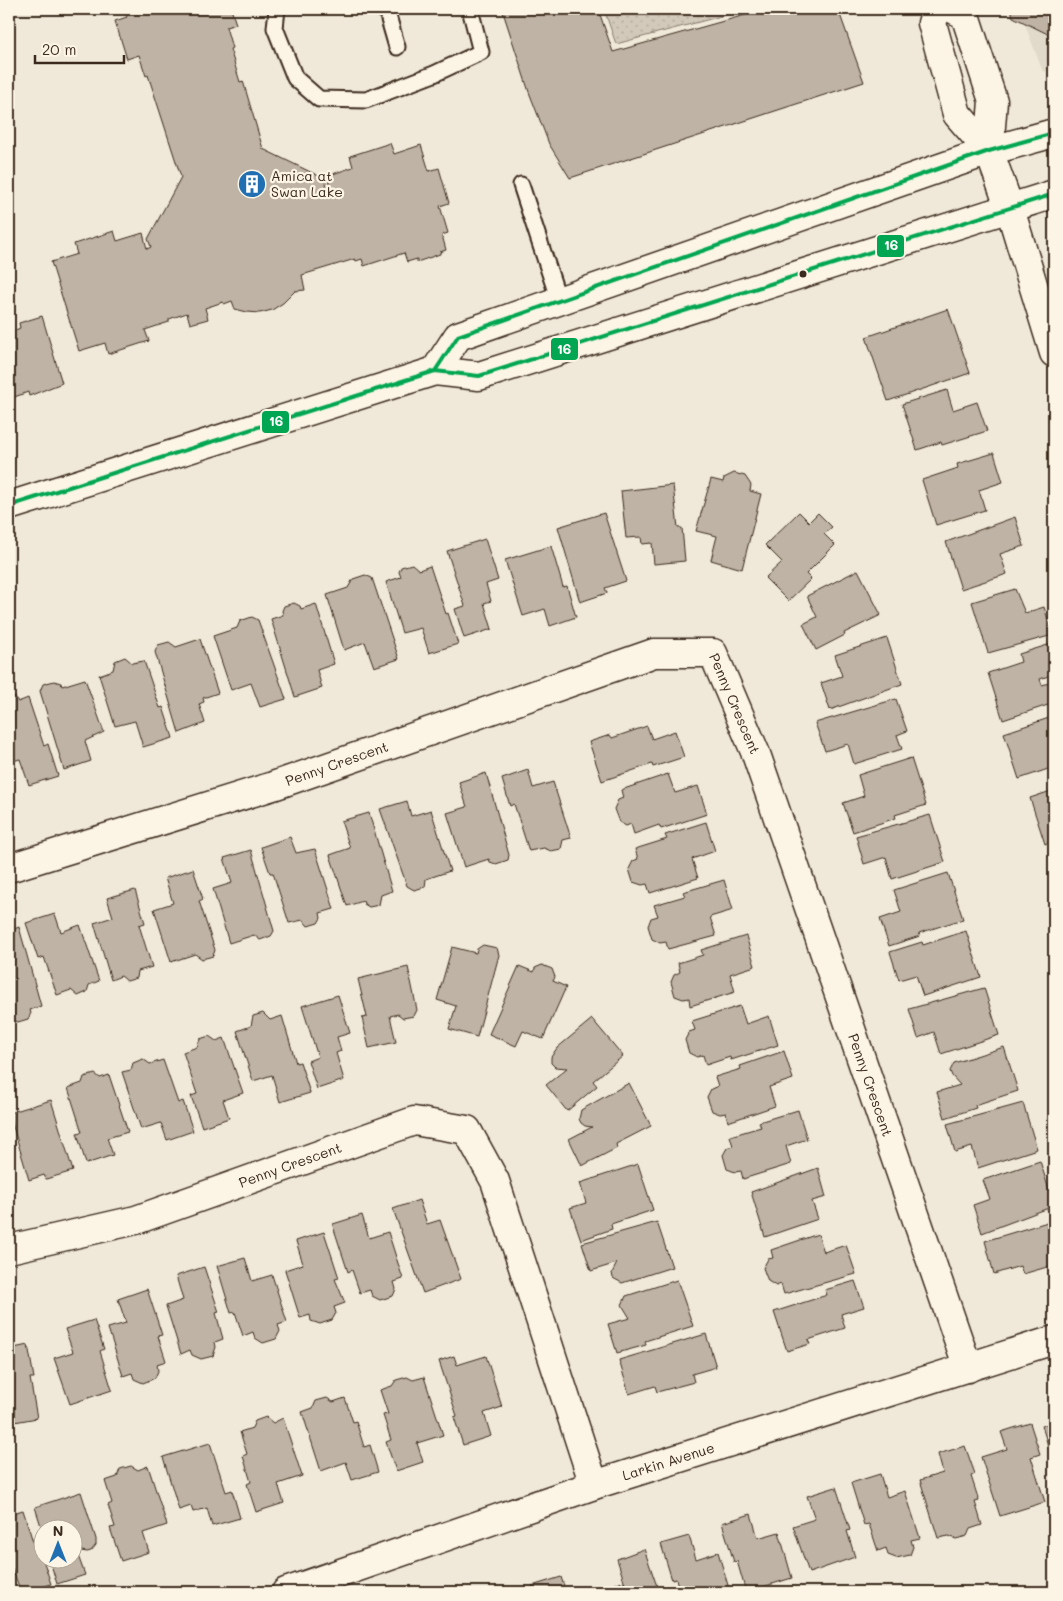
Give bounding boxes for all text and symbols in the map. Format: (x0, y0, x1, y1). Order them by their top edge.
scale bar (35, 32, 124, 64)
text: 20 m (42, 39, 76, 59)
place label: Amica at Swan Lake (271, 166, 343, 201)
building icon: Amica at Swan Lake (237, 169, 267, 199)
line badge: 16 (876, 234, 905, 258)
text: 16 (884, 235, 898, 254)
unlabelled marker (798, 269, 808, 279)
line badge: 16 (550, 337, 579, 361)
text: 16 (557, 339, 571, 358)
line badge: 16 (261, 410, 290, 434)
text: 16 (269, 411, 283, 430)
street label: Penny Crescent (705, 650, 765, 757)
street label: Penny Crescent (283, 737, 391, 790)
street label: Penny Crescent (844, 1031, 897, 1139)
street label: Penny Crescent (236, 1138, 344, 1192)
street label: Larkin Avenue (620, 1438, 717, 1485)
north arrow (32, 1518, 82, 1568)
text: N (53, 1521, 63, 1540)

